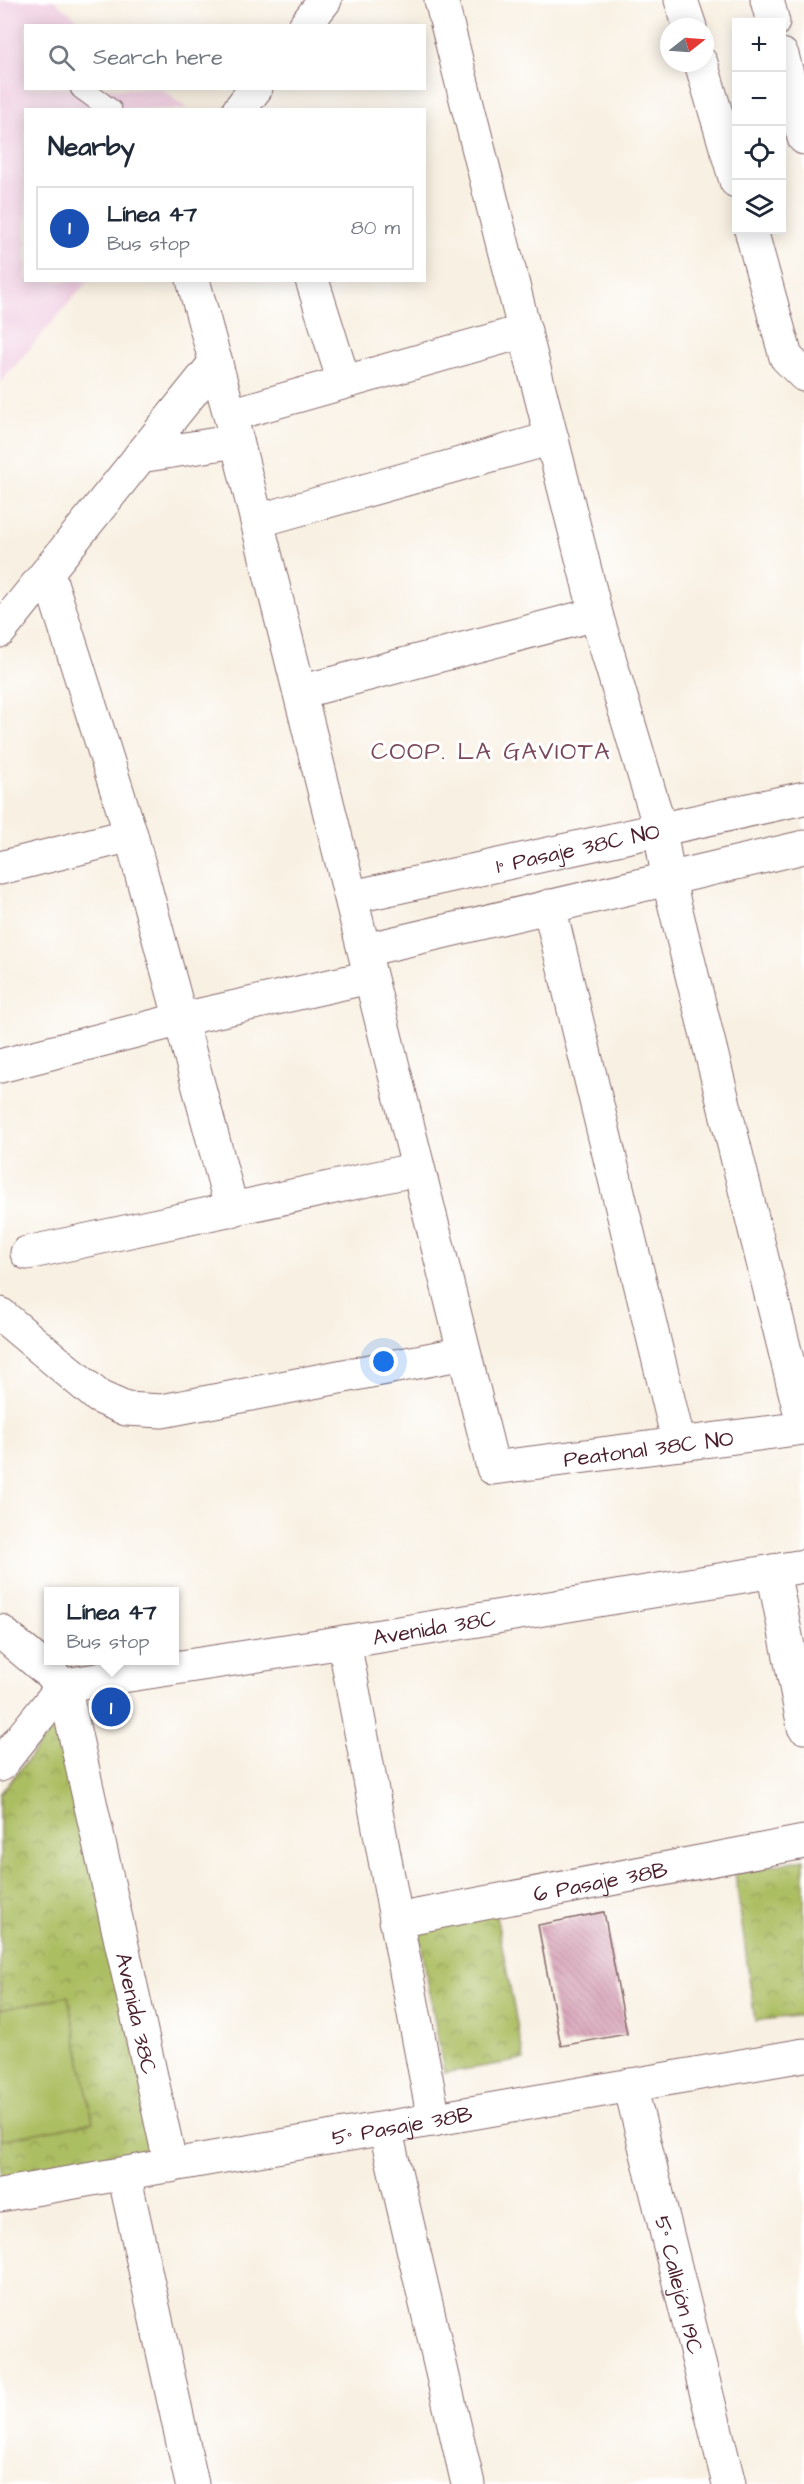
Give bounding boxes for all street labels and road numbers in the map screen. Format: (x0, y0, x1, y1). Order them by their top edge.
street label: 1° Pasaje 38C NO (493, 816, 663, 882)
street label: Peatonal 38C NO (562, 1423, 736, 1476)
street label: Avenida 38C (371, 1603, 498, 1654)
street label: 6 Pasaje 38B (531, 1854, 671, 1910)
street label: Avenida 38C (107, 1950, 164, 2078)
street label: 5° Pasaje 38B (329, 2099, 475, 2154)
street label: 5° Callejón 19C (646, 2213, 710, 2358)

